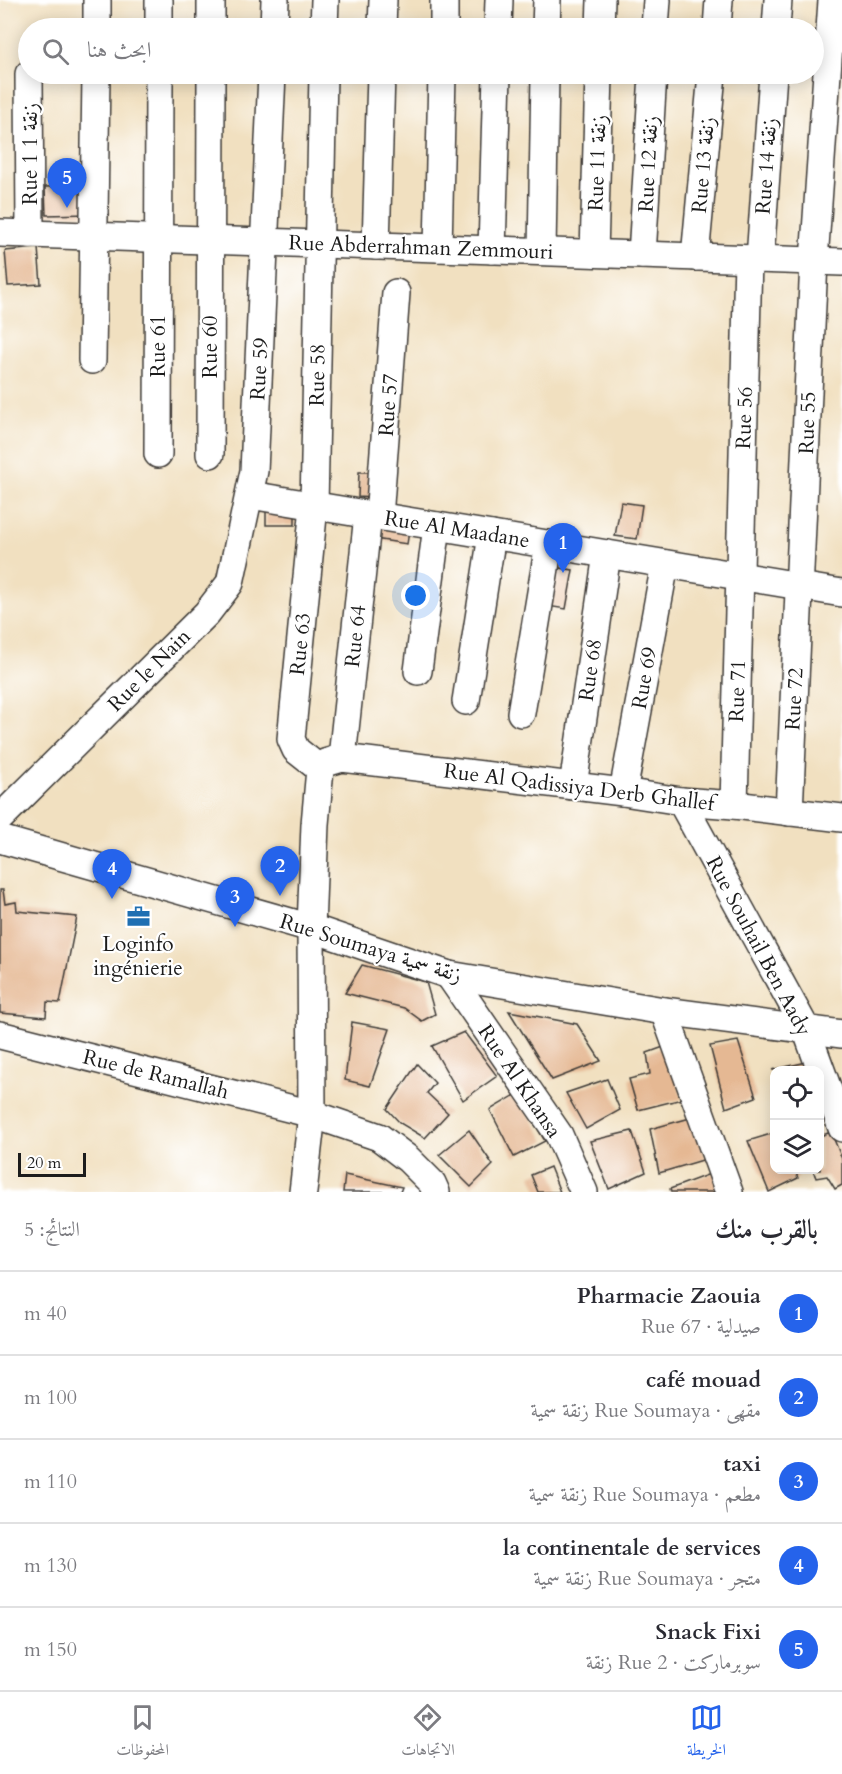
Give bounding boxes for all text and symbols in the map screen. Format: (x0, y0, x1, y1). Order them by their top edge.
search box (18, 18, 824, 84)
icon: search (39, 35, 72, 68)
text: ابحث هنا (87, 35, 152, 65)
street label: Rue 1 زنقة 1 (16, 103, 45, 205)
street label: Rue 11 زنقة (581, 114, 614, 212)
street label: Rue 12 زنقة (631, 115, 666, 213)
street label: Rue 13 زنقة (685, 116, 722, 214)
street label: Rue 14 زنقة (749, 117, 784, 215)
pin: 5 (48, 158, 86, 208)
street label: Rue Abderrahman Zemmouri (288, 228, 554, 267)
street label: Rue 61 (144, 315, 173, 377)
street label: Rue 60 (196, 316, 225, 378)
street label: Rue 59 (243, 337, 276, 401)
street label: Rue 58 (302, 343, 333, 407)
street label: Rue 57 (372, 372, 405, 437)
street label: Rue 56 (729, 386, 760, 450)
street label: Rue 55 (792, 391, 823, 455)
street label: Rue Al Maadane (382, 504, 532, 555)
pin: 1 (544, 524, 582, 573)
your location (401, 581, 430, 610)
street label: Rue 64 (338, 603, 373, 669)
street label: Rue 63 (283, 611, 318, 677)
street label: Rue le Nain (101, 622, 197, 718)
street label: Rue 68 (572, 637, 609, 703)
street label: Rue 69 (625, 644, 664, 712)
street label: Rue 71 (722, 659, 753, 723)
street label: Rue 72 (778, 667, 811, 731)
street label: Rue Al Qadissiya Derb Ghallef (442, 757, 719, 819)
pin: 2 (260, 846, 300, 896)
pin: 4 (92, 850, 132, 899)
street label: Rue Souhail Ben Aady (699, 851, 818, 1041)
pin: 3 (216, 878, 254, 927)
office icon: Loginfo ingénierie (125, 903, 151, 929)
street label: Rue Soumaya زنقة سمية (276, 907, 465, 990)
place label: Loginfo ingénierie (93, 930, 183, 983)
street label: Rue Al Khansa (471, 1019, 568, 1144)
street label: Rue de Ramallah (80, 1042, 232, 1107)
map controls (770, 1066, 824, 1174)
button: locate (770, 1066, 824, 1120)
button: layers (770, 1120, 824, 1174)
scale bar (18, 1150, 86, 1178)
text: 20 m (27, 1152, 61, 1174)
text: بالقرب منك (715, 1212, 818, 1247)
text: النتائج: 5 (24, 1216, 80, 1243)
text: Pharmacie Zaouia (577, 1281, 761, 1311)
text: 40 m (24, 1300, 67, 1327)
text: 1 (793, 1300, 804, 1327)
text: صيدلية · Rue 67 (641, 1313, 761, 1340)
text: café mouad (646, 1365, 761, 1395)
text: 100 m (24, 1384, 77, 1411)
text: 2 (793, 1384, 804, 1411)
text: مقهى · Rue Soumaya زنقة سمية (530, 1397, 761, 1424)
text: taxi (723, 1449, 761, 1479)
text: 110 m (24, 1468, 77, 1495)
text: 3 (793, 1468, 804, 1495)
text: مطعم · Rue Soumaya زنقة سمية (529, 1481, 761, 1508)
text: la continentale de services (503, 1533, 761, 1563)
text: 130 m (24, 1552, 77, 1579)
text: 4 (793, 1552, 804, 1579)
text: متجر · Rue Soumaya زنقة سمية (534, 1565, 761, 1592)
text: Snack Fixi (656, 1617, 761, 1647)
text: 150 m (24, 1636, 77, 1663)
text: 5 (793, 1636, 804, 1663)
text: سوبرماركت · Rue 2 زنقة (586, 1649, 761, 1676)
tab: المحفوظات (116, 1701, 169, 1765)
tab: الاتجاهات (401, 1701, 455, 1765)
tab: الخريطة (687, 1701, 726, 1765)

